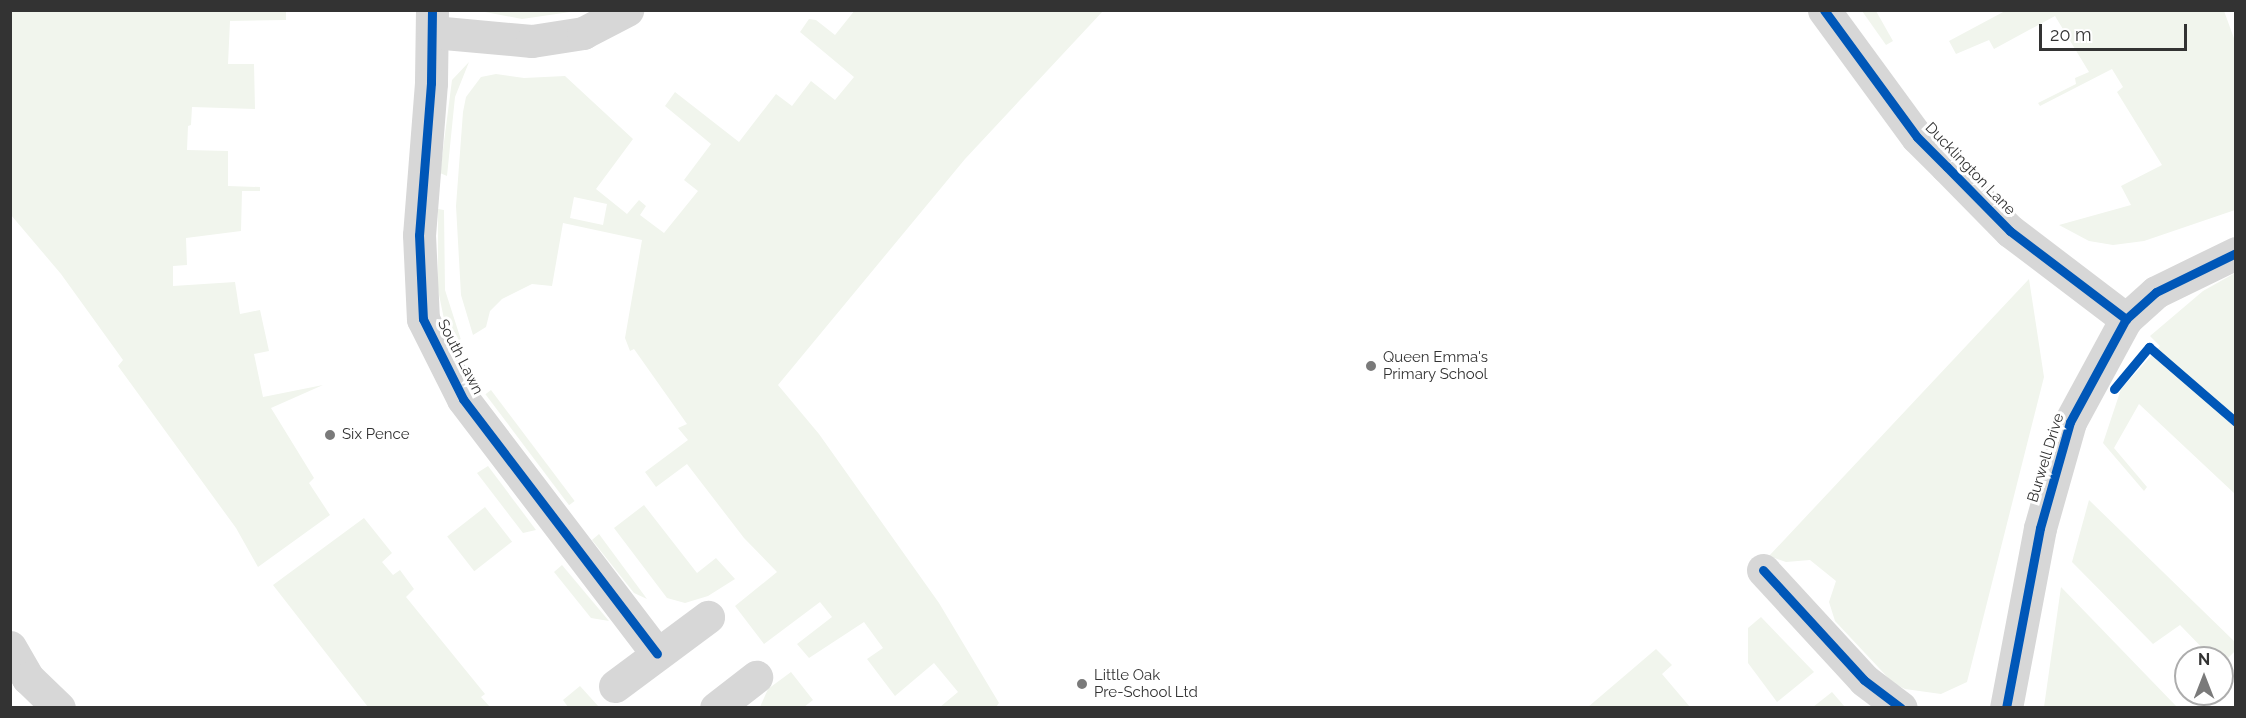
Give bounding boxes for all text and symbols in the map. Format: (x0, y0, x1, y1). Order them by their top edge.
scale bar (2042, 12, 2190, 50)
text: 20 m (2050, 24, 2092, 45)
street label: Ducklington Lane (1921, 119, 2019, 219)
street label: South Lawn (433, 316, 487, 398)
place label: Queen Emma's Primary School (1383, 348, 1488, 383)
marker: Queen Emma's Primary School (1364, 359, 1378, 373)
street label: Burwell Drive (2024, 411, 2068, 505)
place label: Six Pence (342, 426, 409, 444)
marker: Six Pence (323, 428, 337, 442)
north arrow (2174, 646, 2234, 706)
text: N (2198, 650, 2210, 669)
place label: Little Oak Pre-School Ltd (1094, 666, 1198, 701)
marker: Little Oak Pre-School Ltd (1075, 677, 1089, 691)

